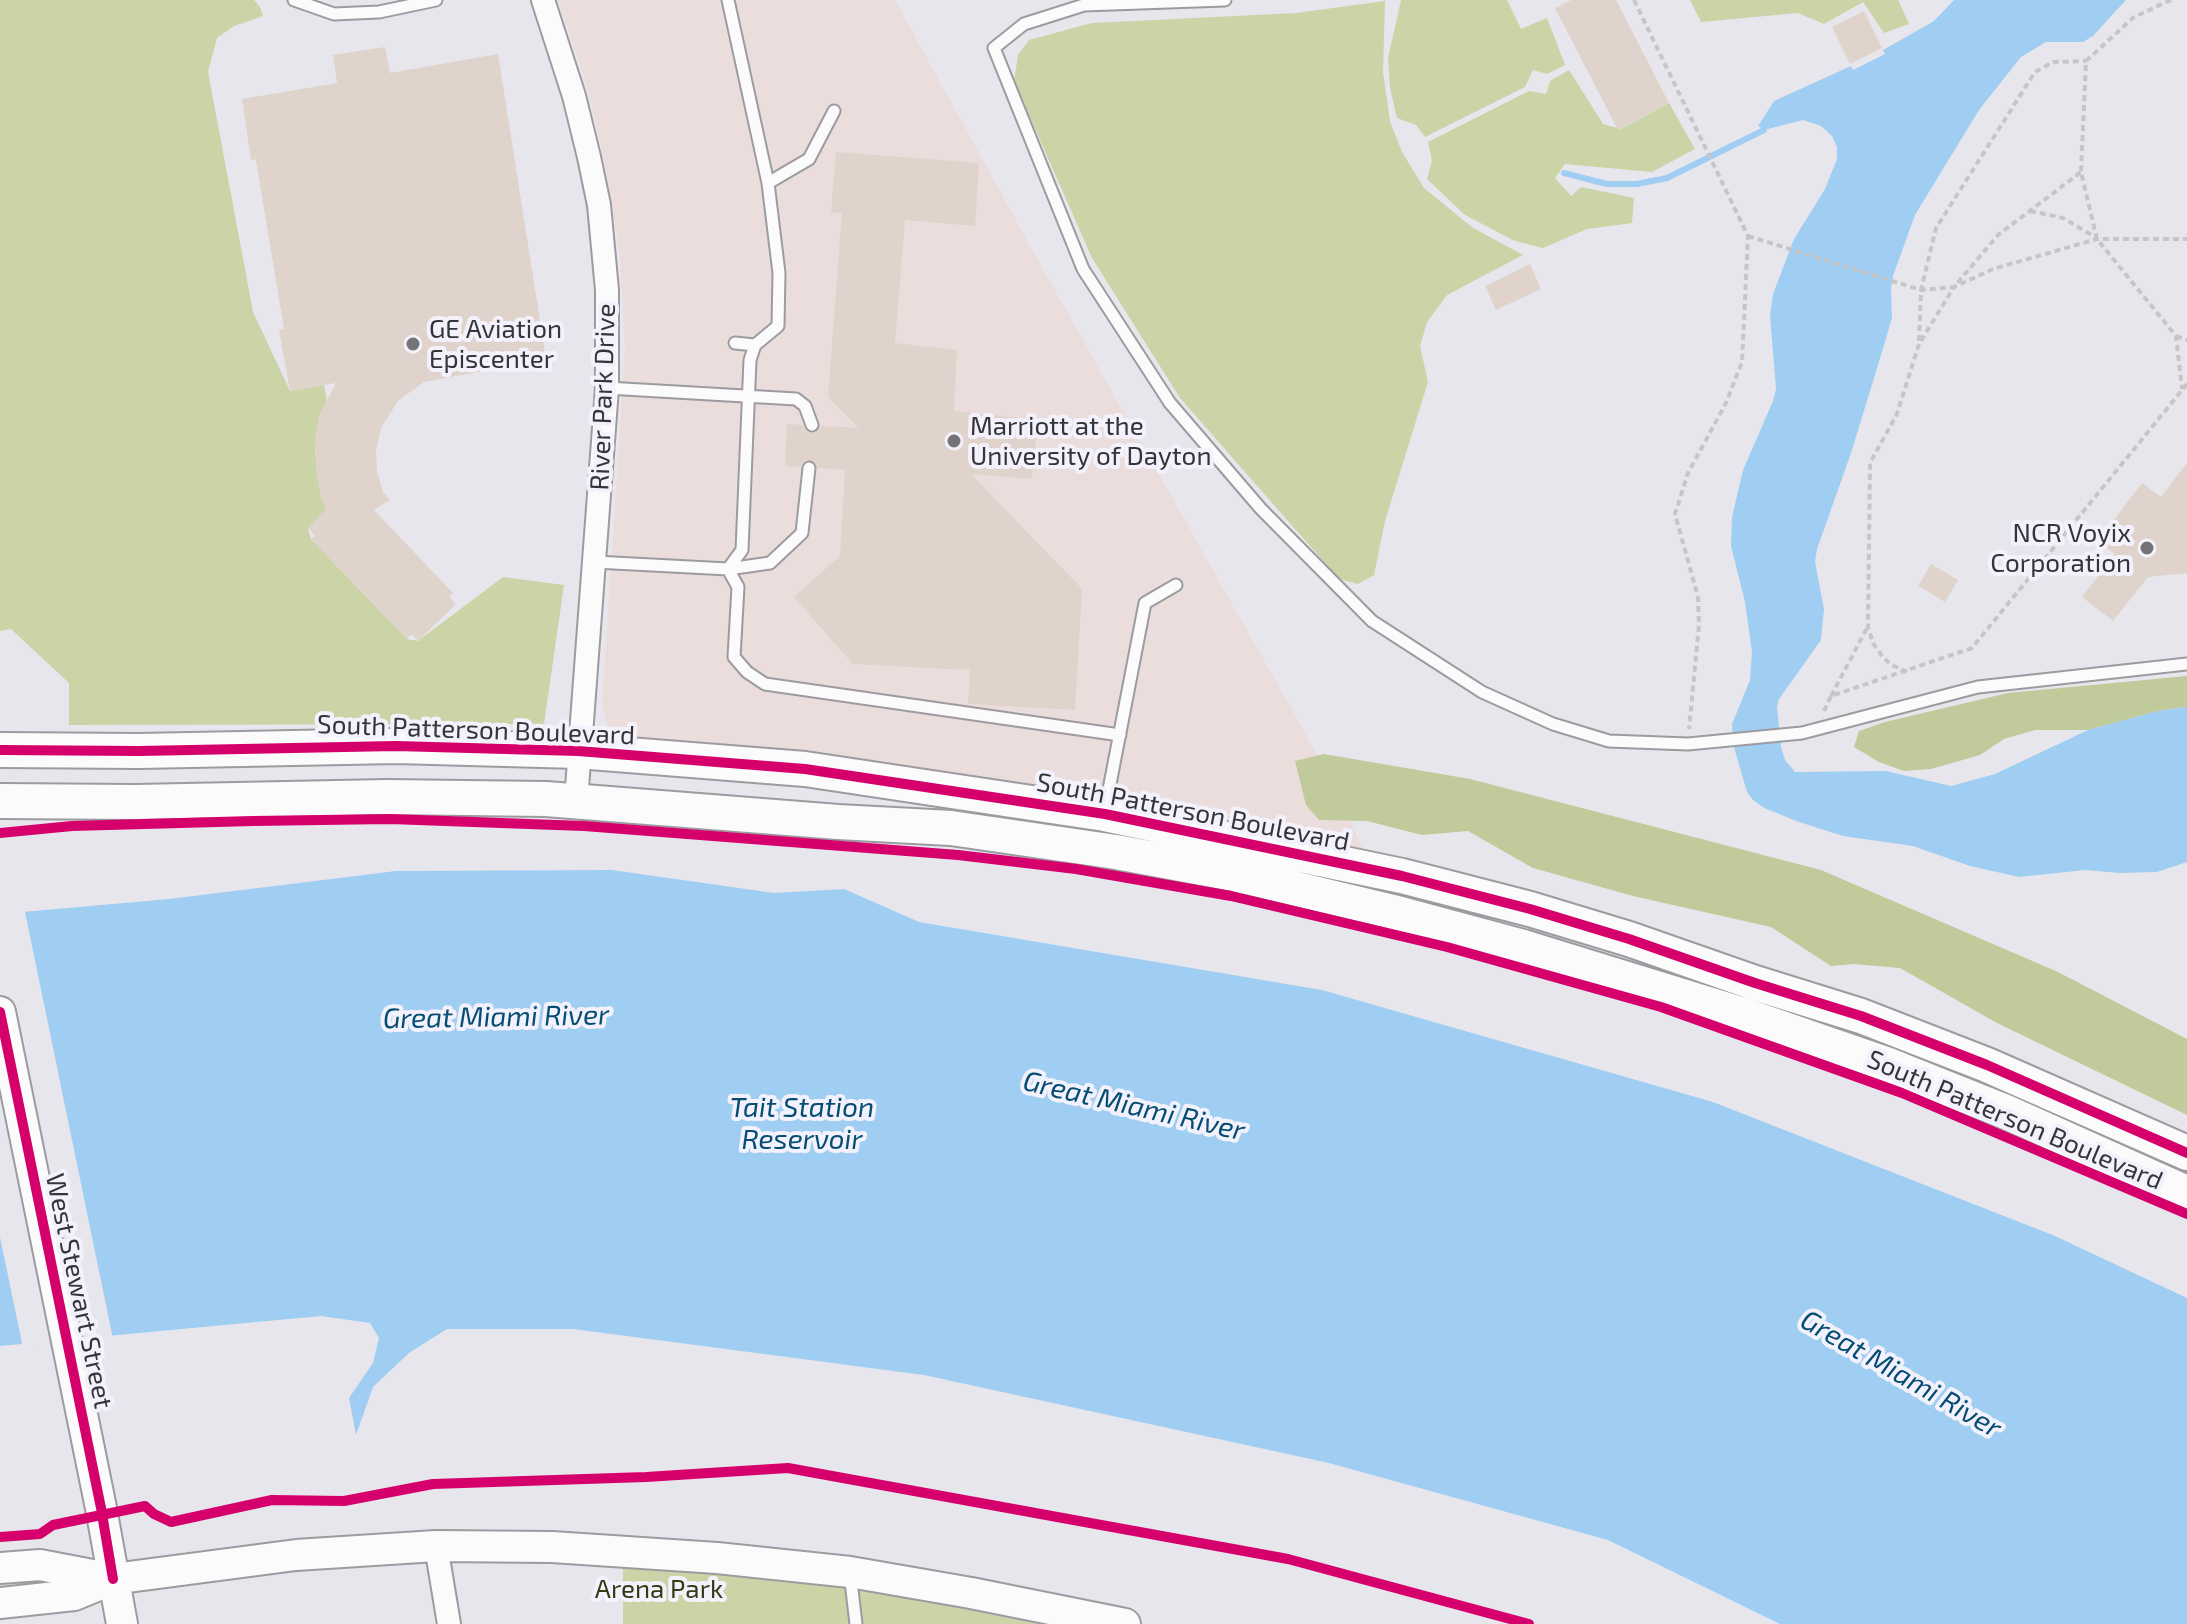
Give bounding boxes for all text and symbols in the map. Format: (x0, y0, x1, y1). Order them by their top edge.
street label: River Park Drive (584, 303, 622, 491)
place label: GE Aviation Episcenter (429, 313, 562, 374)
marker: GE Aviation Episcenter (404, 335, 422, 353)
place label: Marriott at the University of Dayton (970, 410, 1211, 472)
marker: Marriott at the University of Dayton (945, 432, 963, 450)
place label: NCR Voyix Corporation (1990, 517, 2131, 578)
marker: NCR Voyix Corporation (2138, 539, 2156, 557)
street label: South Patterson Boulevard (317, 709, 635, 751)
street label: South Patterson Boulevard (1034, 766, 1352, 858)
water label: Great Miami River (382, 998, 610, 1036)
street label: South Patterson Boulevard (1863, 1044, 2167, 1196)
water label: Great Miami River (1020, 1064, 1248, 1148)
water label: Tait Station Reservoir (730, 1091, 874, 1157)
street label: West Stewart Street (39, 1171, 119, 1411)
water label: Great Miami River (1795, 1303, 2007, 1445)
park label: Arena Park (595, 1573, 723, 1605)

